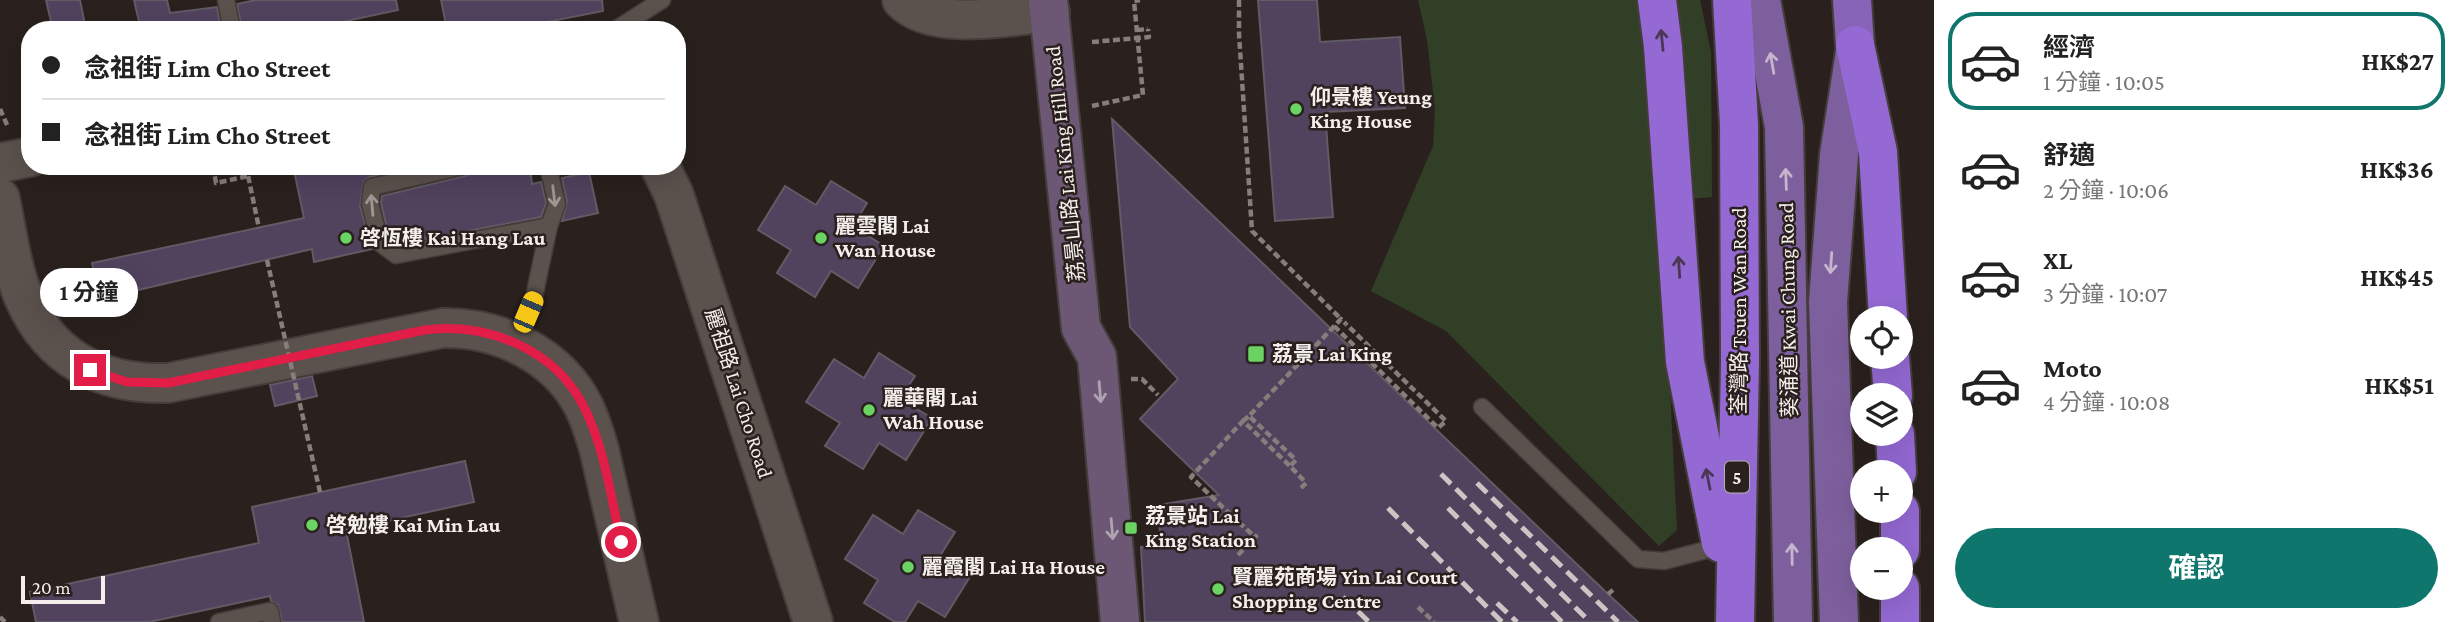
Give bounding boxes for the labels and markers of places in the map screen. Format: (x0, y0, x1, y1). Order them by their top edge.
place label: 仰景樓 Yeung King House (1310, 85, 1432, 133)
marker: 仰景樓 Yeung King House (1288, 101, 1304, 117)
place label: 麗雲閣 Lai Wan House (834, 214, 936, 262)
place label: 啓恆樓 Kai Hang Lau (360, 226, 545, 250)
marker: 啓恆樓 Kai Hang Lau (338, 230, 354, 246)
marker: 麗雲閣 Lai Wan House (813, 230, 829, 246)
place label: 荔景 Lai King (1272, 342, 1392, 366)
marker: 荔景 Lai King (1246, 344, 1266, 364)
place label: 麗華閣 Lai Wah House (882, 386, 984, 434)
marker: 麗華閣 Lai Wah House (861, 402, 877, 418)
place label: 荔景站 Lai King Station (1145, 504, 1256, 552)
place label: 啓勉樓 Kai Min Lau (326, 513, 501, 537)
marker: 啓勉樓 Kai Min Lau (304, 517, 320, 533)
marker: 荔景站 Lai King Station (1123, 520, 1139, 536)
place label: 麗霞閣 Lai Ha House (922, 555, 1105, 579)
marker: 麗霞閣 Lai Ha House (900, 559, 916, 575)
place label: 賢麗苑商場 Yin Lai Court Shopping Centre (1232, 565, 1458, 613)
marker: 賢麗苑商場 Yin Lai Court Shopping Centre (1210, 581, 1226, 597)

